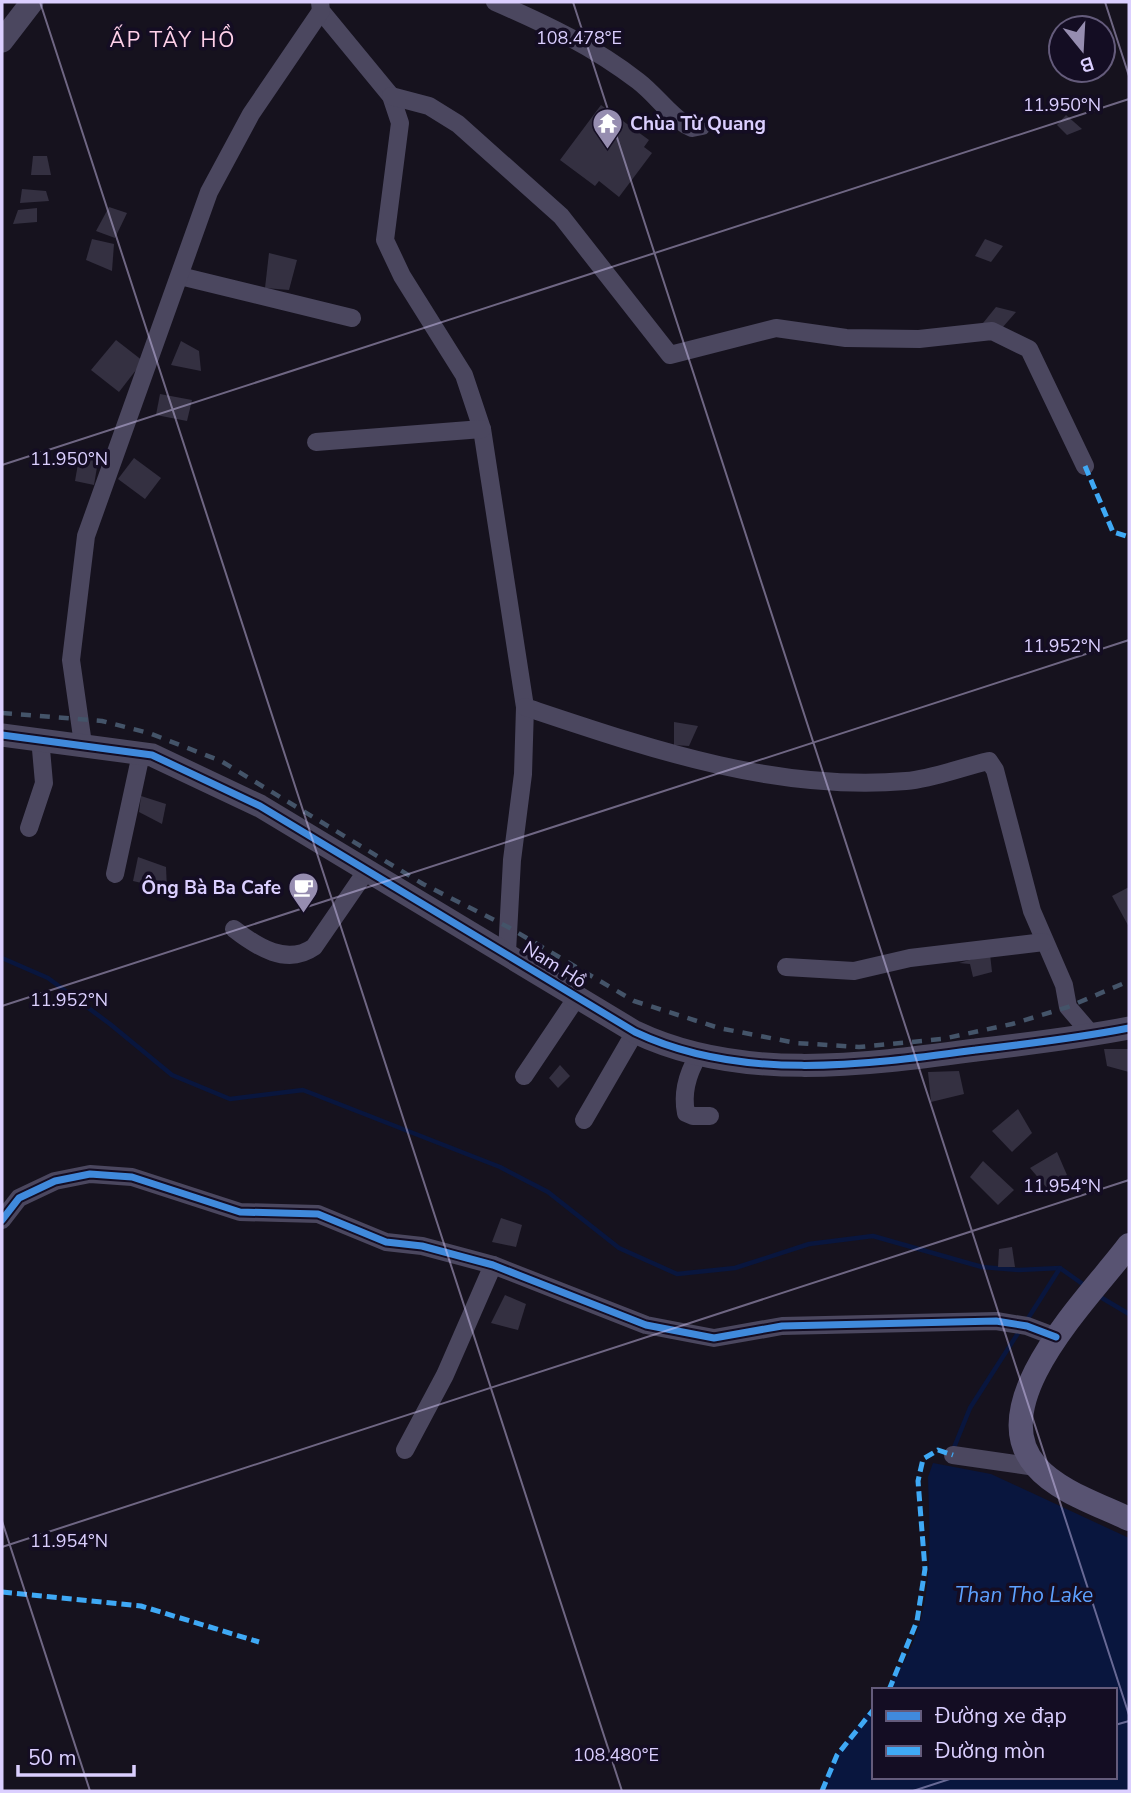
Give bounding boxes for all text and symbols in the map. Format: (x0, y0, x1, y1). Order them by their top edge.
north arrow (1047, 14, 1117, 84)
district label: ẤP TÂY HỒ (110, 24, 236, 54)
text: 108.478°E (536, 26, 622, 50)
text: B (1077, 50, 1097, 79)
text: 11.950°N (1023, 93, 1101, 117)
temple icon: Chùa Từ Quang (590, 106, 624, 150)
place label: Chùa Từ Quang (630, 111, 766, 137)
text: 11.950°N (30, 447, 108, 471)
text: 11.952°N (1023, 634, 1101, 658)
cafe icon: Ông Bà Ba Cafe (287, 870, 321, 914)
place label: Ông Bà Ba Cafe (141, 875, 281, 901)
street label: Nam Hồ (518, 935, 591, 995)
text: 11.952°N (30, 988, 108, 1012)
text: 11.954°N (1023, 1174, 1101, 1198)
text: 11.954°N (30, 1529, 108, 1553)
water label: Than Tho Lake (955, 1581, 1093, 1609)
legend (872, 1688, 1117, 1779)
text: Đường xe đạp (934, 1702, 1067, 1730)
scale bar (18, 1734, 133, 1778)
text: Đường mòn (934, 1737, 1045, 1765)
text: 108.480°E (573, 1743, 659, 1767)
text: 50 m (28, 1744, 77, 1772)

